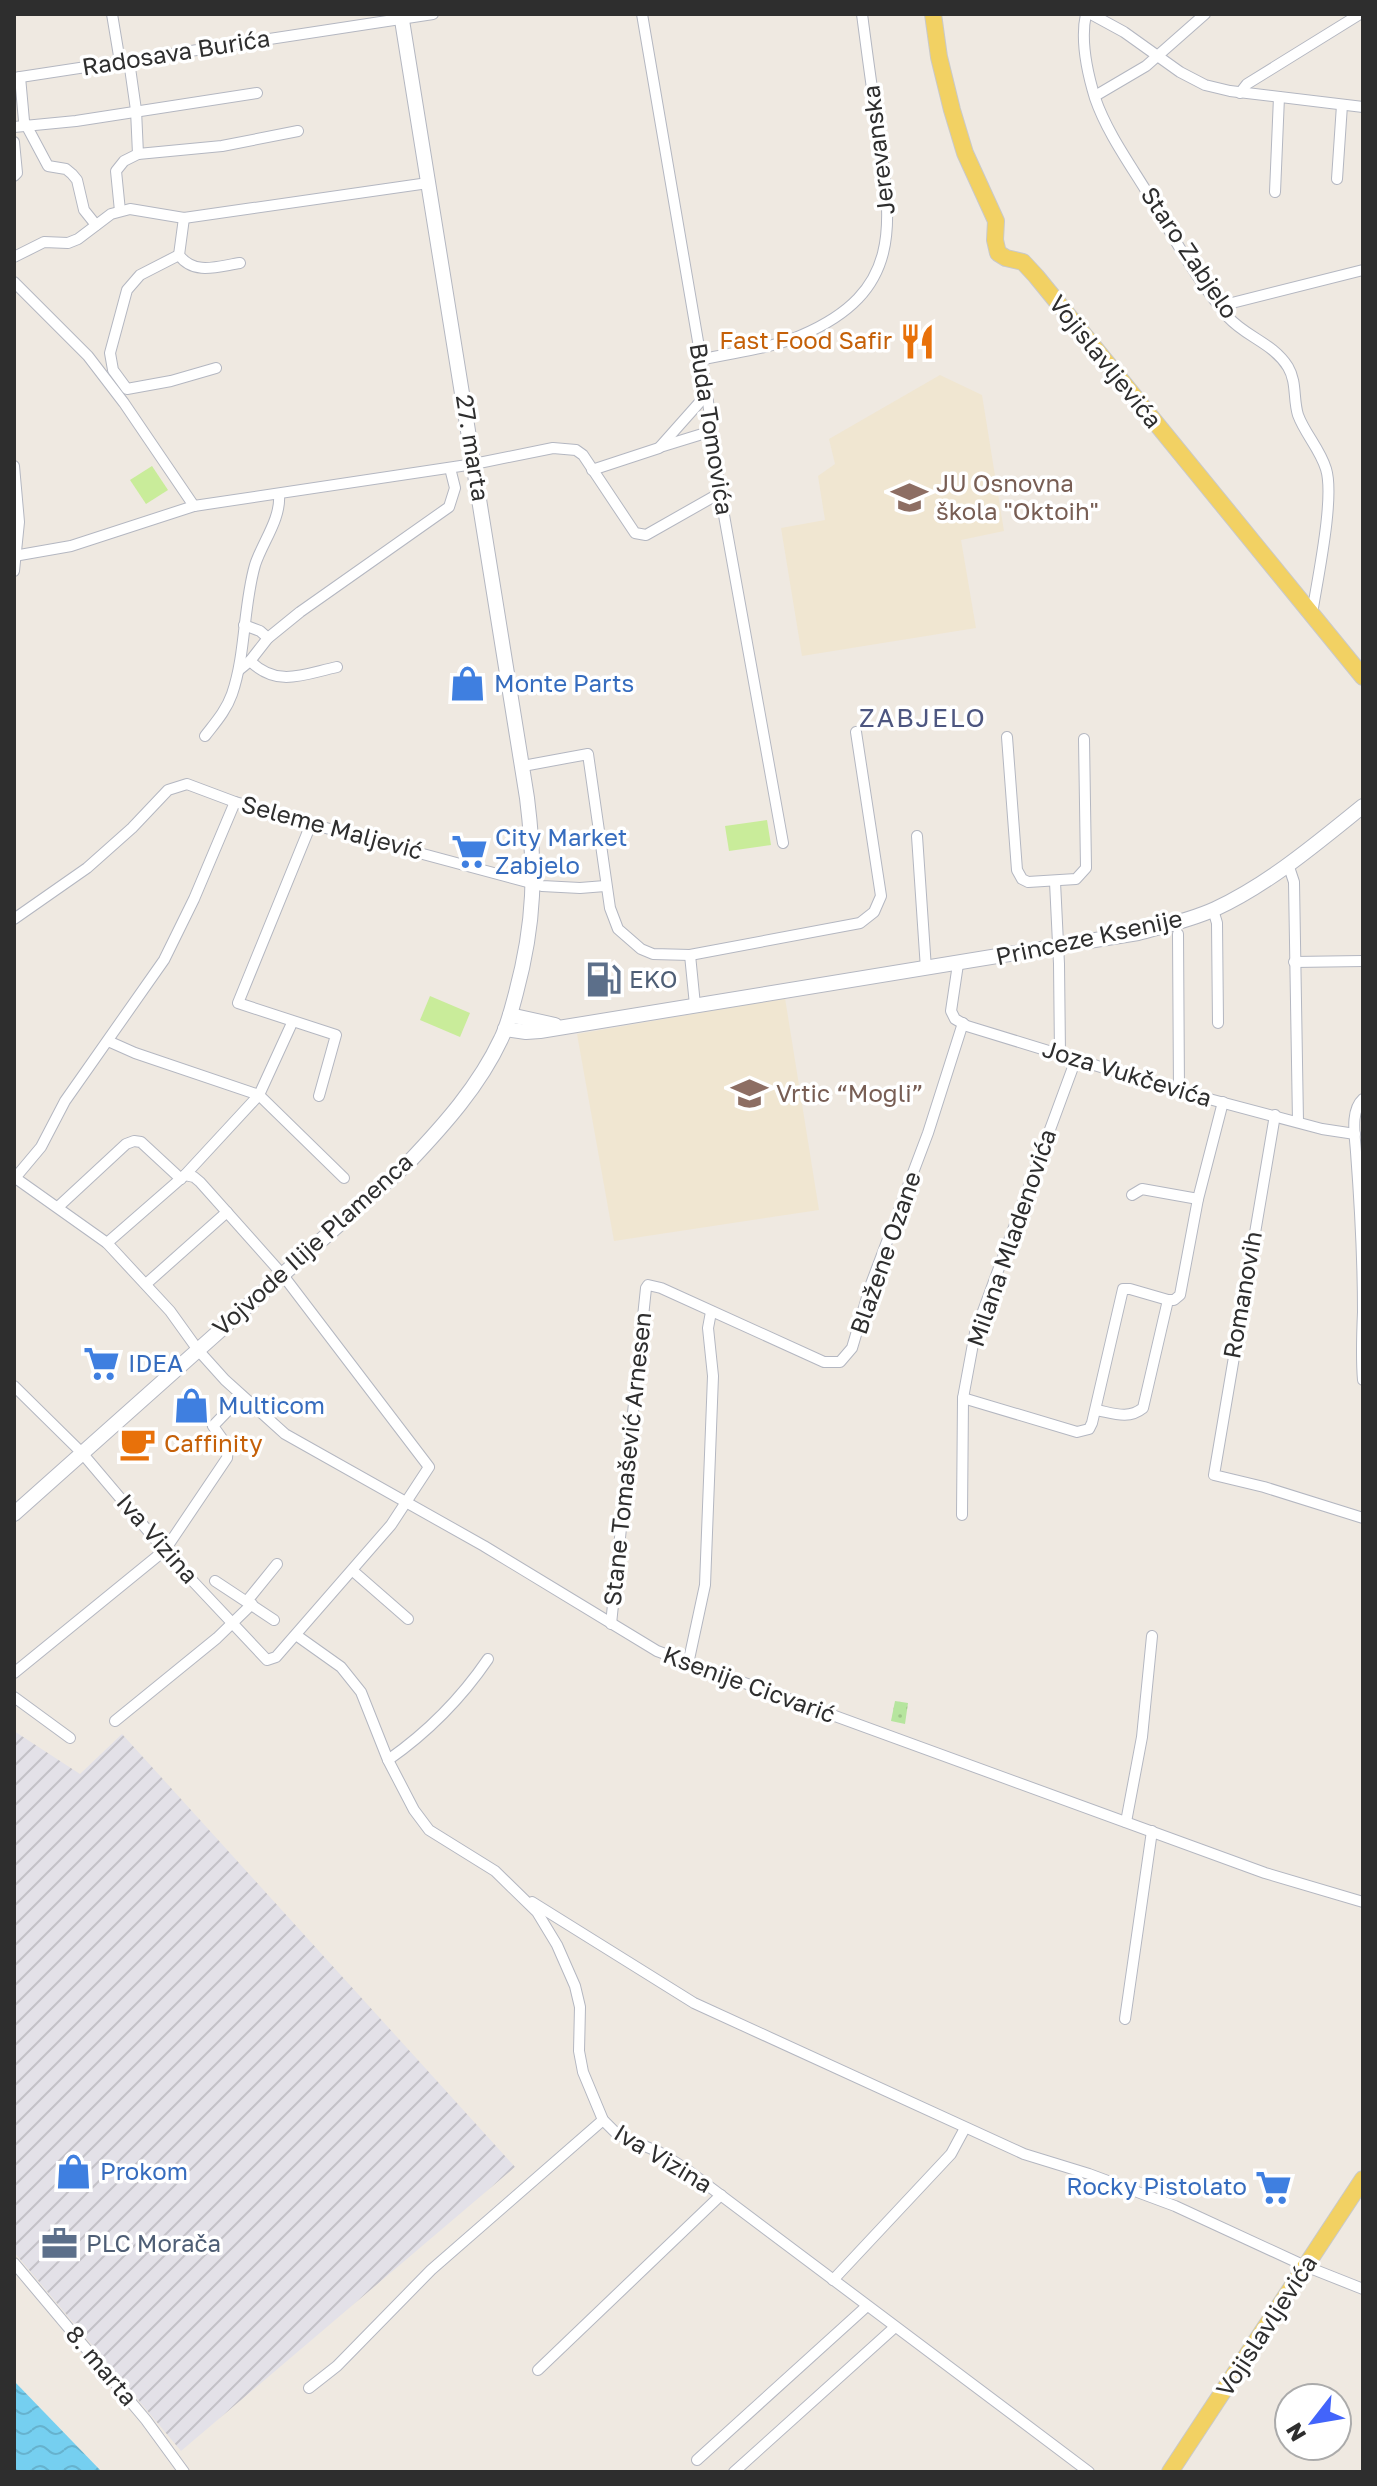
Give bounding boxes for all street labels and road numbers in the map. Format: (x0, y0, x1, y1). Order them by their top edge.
street label: Radosava Burića (80, 22, 272, 81)
street label: Jerevanska (855, 84, 900, 217)
street label: Staro Zabjelo (1136, 181, 1245, 323)
street label: Vojislavljevića (1044, 289, 1169, 433)
street label: Buda Tomovića (685, 341, 740, 517)
street label: 27. marta (451, 392, 496, 503)
street label: Seleme Maljević (239, 788, 426, 865)
street label: Princeze Ksenije (993, 903, 1185, 970)
street label: Joza Vukčevića (1039, 1033, 1215, 1112)
street label: Milana Mladenovića (960, 1125, 1061, 1350)
street label: Vojvode Ilije Plamenca (206, 1146, 418, 1341)
street label: Blažene Ozane (843, 1167, 926, 1338)
street label: Romanovih (1216, 1229, 1267, 1361)
street label: Stane Tomašević Arnesen (597, 1310, 656, 1607)
street label: Iva Vizina (111, 1487, 205, 1589)
street label: Ksenije Cicvarić (660, 1639, 840, 1728)
street label: Iva Vizina (609, 2117, 718, 2198)
street label: Vojislavljevića (1209, 2249, 1322, 2401)
street label: 8. marta (60, 2319, 144, 2411)

